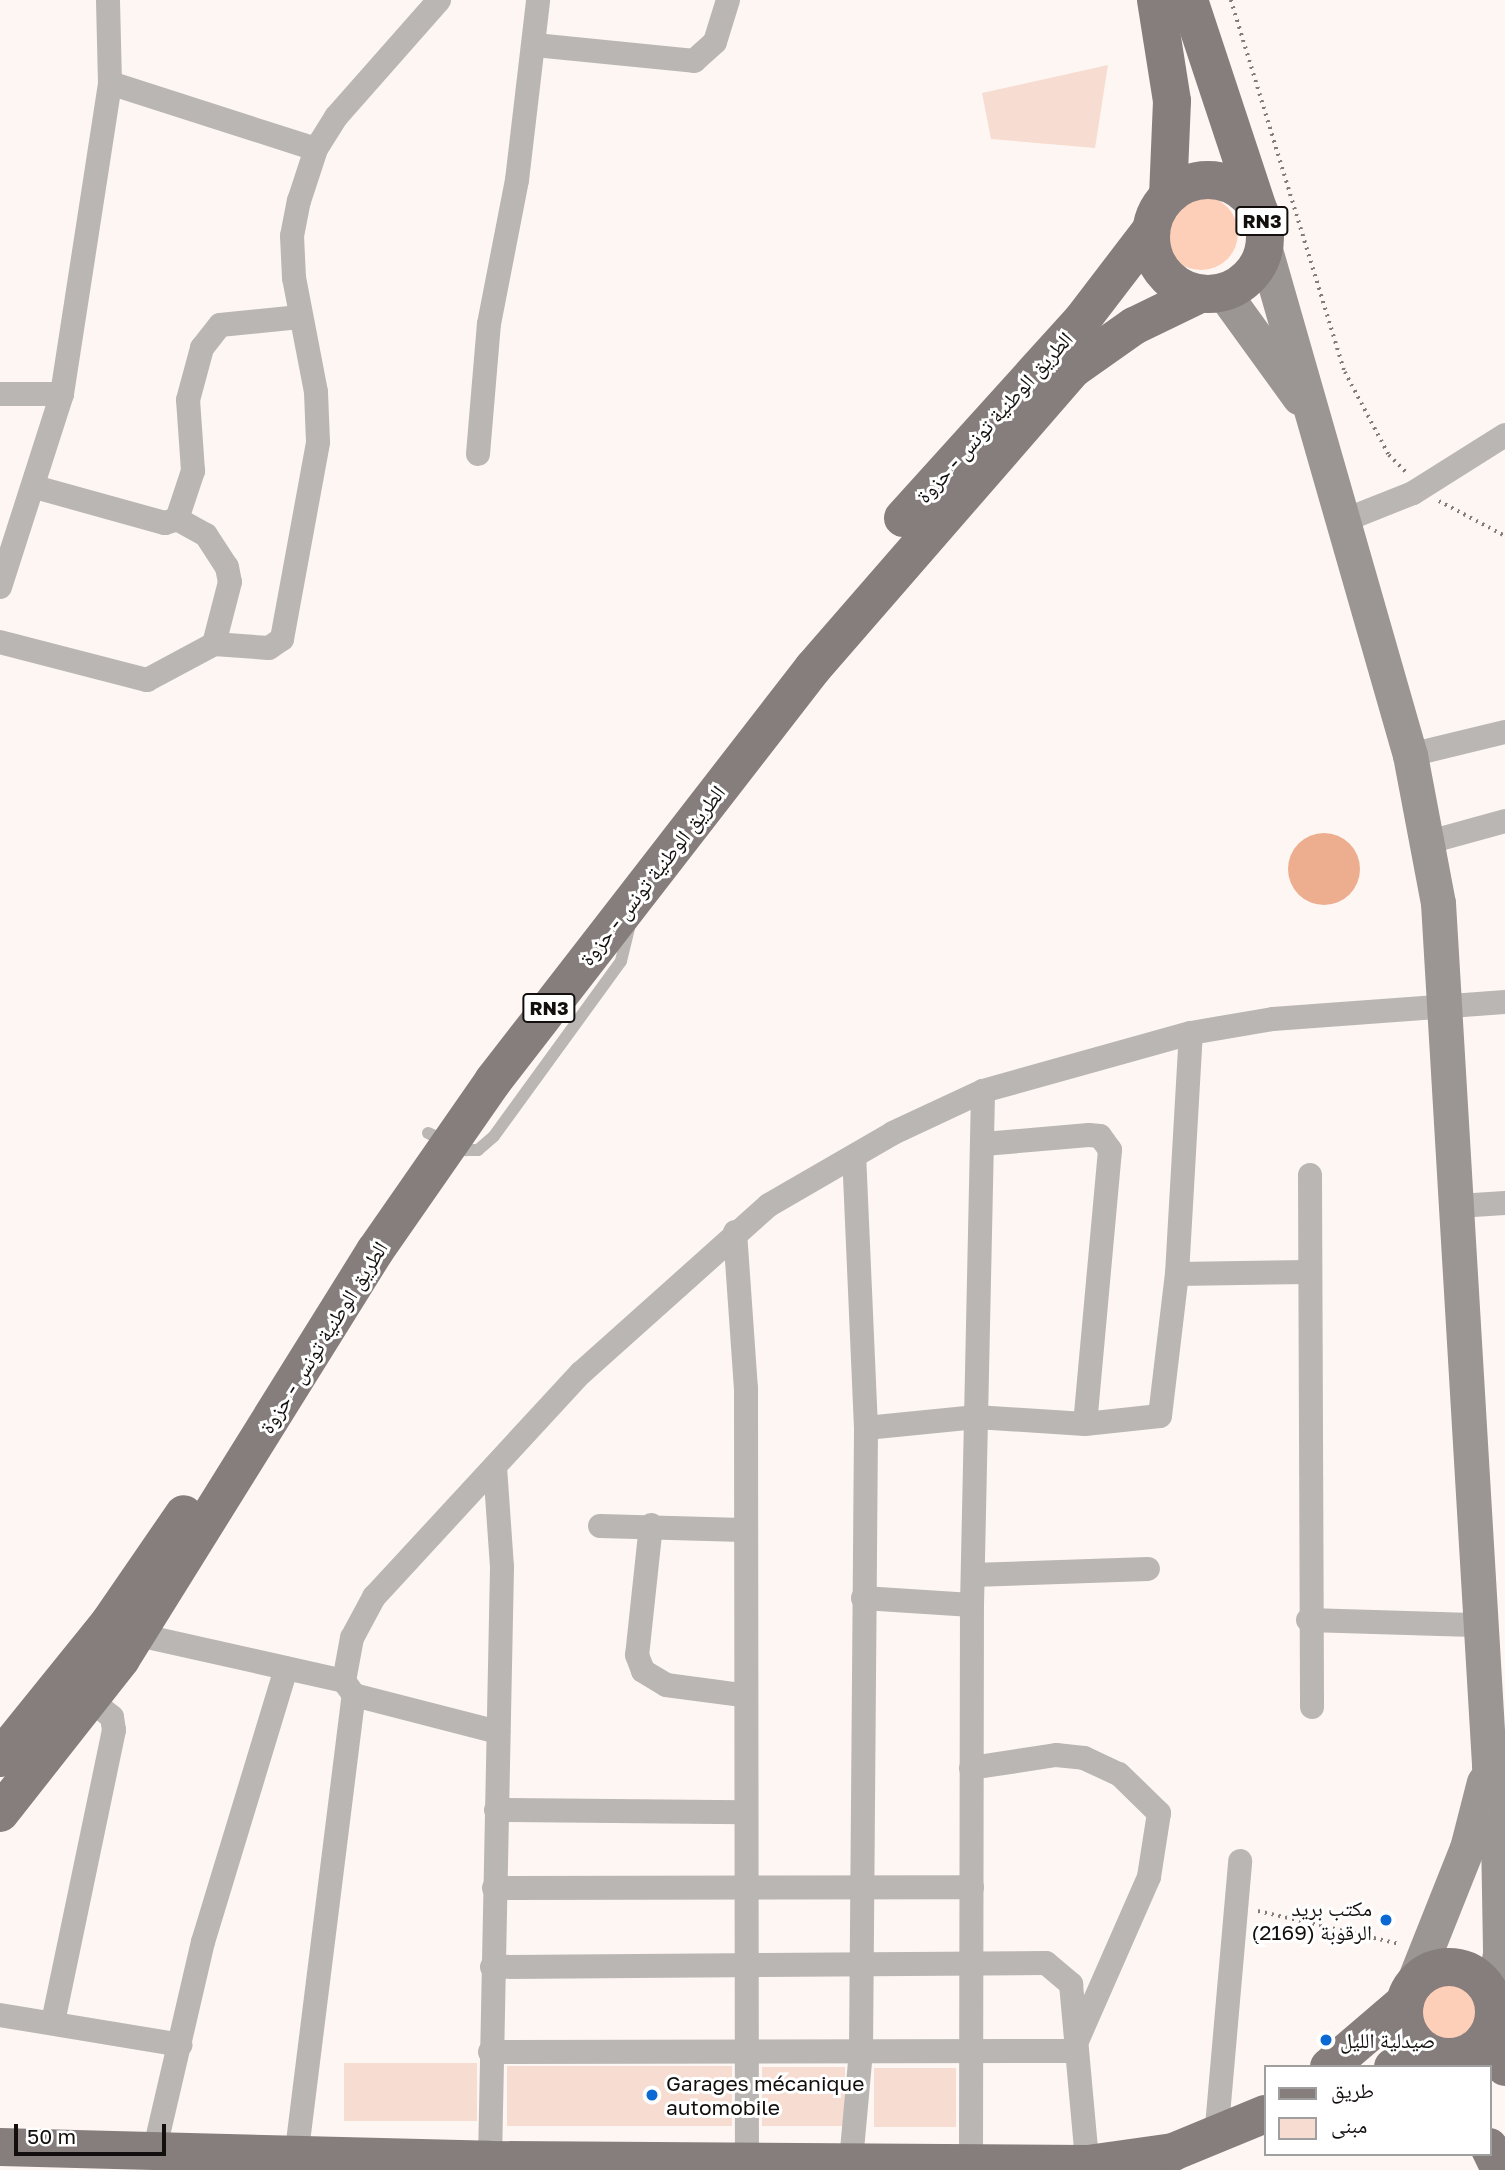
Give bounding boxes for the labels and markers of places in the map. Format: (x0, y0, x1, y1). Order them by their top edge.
place label: مكتب بريد الرقوبة (2169) (1251, 1895, 1372, 1945)
marker: مكتب بريد الرقوبة (2169) (1378, 1912, 1394, 1928)
place label: صيدلية الليل (1340, 2027, 1435, 2053)
marker: صيدلية الليل (1318, 2032, 1334, 2048)
place label: Garages mécanique automobile (666, 2070, 864, 2120)
marker: Garages mécanique automobile (644, 2087, 660, 2103)

